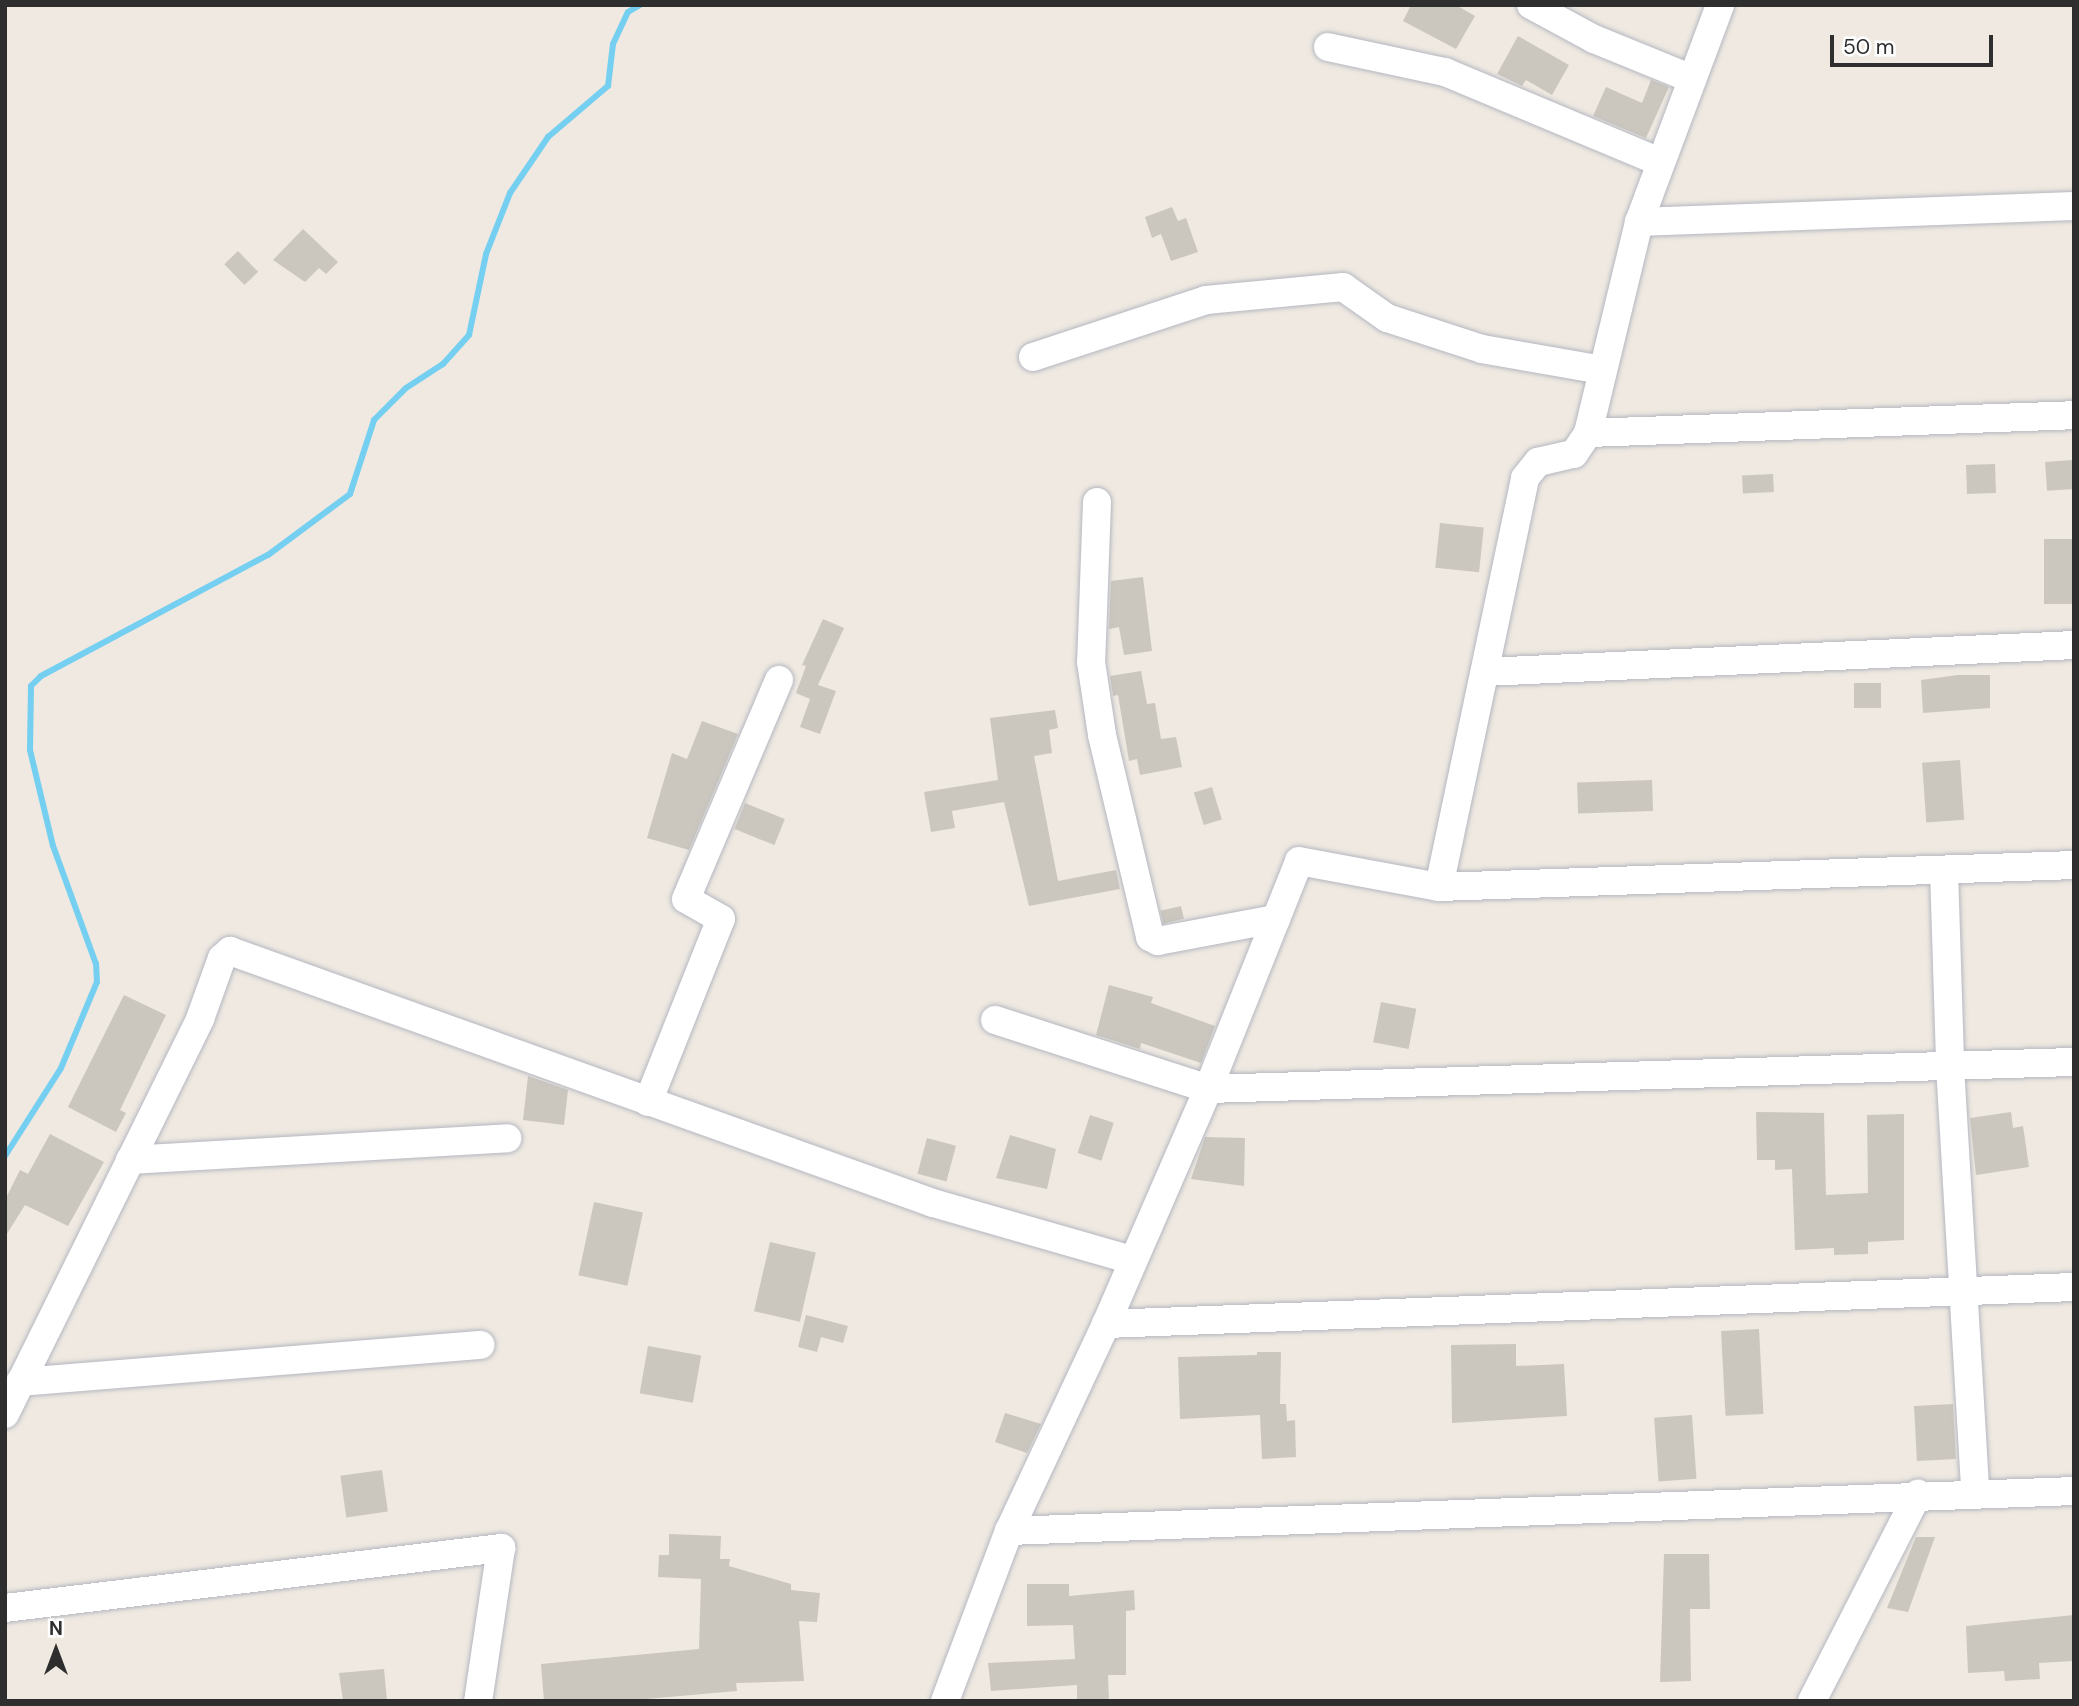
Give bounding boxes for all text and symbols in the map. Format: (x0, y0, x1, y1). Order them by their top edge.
scale bar (1834, 21, 1997, 65)
text: 50 m (1843, 33, 1894, 61)
north arrow (21, 1615, 91, 1685)
text: N (49, 1616, 63, 1641)

